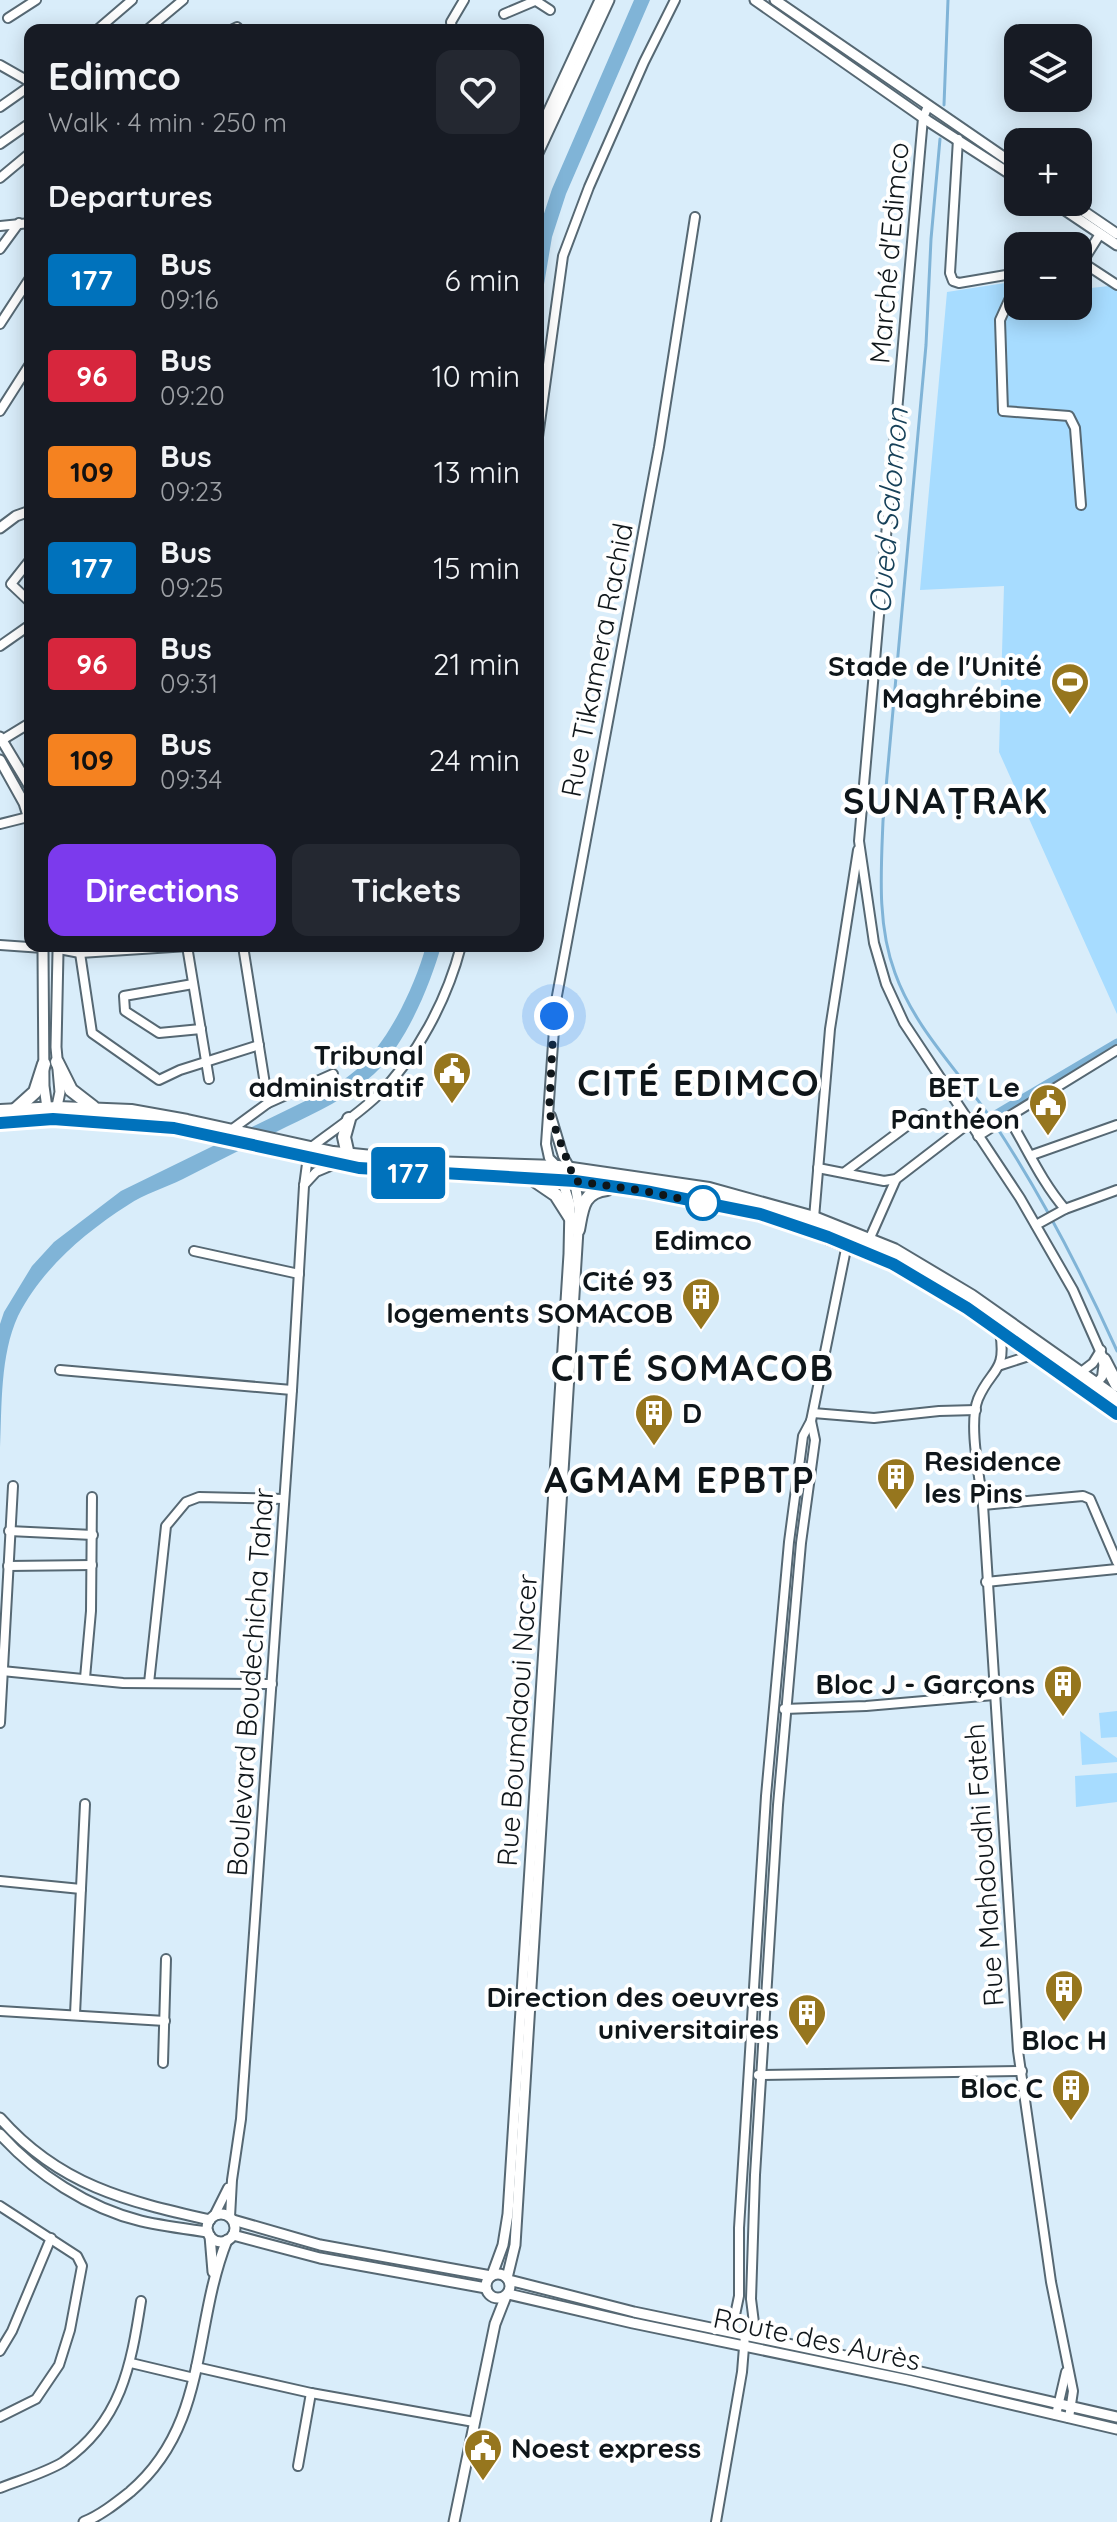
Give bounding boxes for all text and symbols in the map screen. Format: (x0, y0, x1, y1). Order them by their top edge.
map controls (1004, 24, 1092, 320)
button: layers (1004, 24, 1092, 112)
button: heart (436, 50, 520, 134)
text: Edimco (48, 52, 181, 100)
text: Walk · 4 min · 250 m (48, 106, 287, 139)
button: + (1004, 128, 1092, 216)
street label: Marché d'Edimco (861, 141, 916, 365)
text: Departures (48, 177, 213, 215)
button: − (1004, 232, 1092, 320)
text: Bus (160, 245, 212, 283)
text: 6 min (445, 261, 520, 299)
text: 177 (71, 262, 113, 297)
text: 09:16 (160, 283, 218, 316)
text: Bus (160, 341, 212, 379)
text: 10 min (432, 357, 520, 395)
text: 96 (76, 358, 108, 393)
text: 09:20 (160, 379, 225, 412)
water label: Oued Salomon (860, 406, 916, 615)
text: Bus (160, 437, 212, 475)
text: 13 min (434, 453, 520, 491)
text: 109 (70, 454, 114, 489)
text: 09:23 (160, 475, 223, 508)
street label: Rue Tikamera Rachid (553, 520, 640, 800)
text: Bus (160, 533, 212, 571)
text: 15 min (433, 549, 520, 587)
text: 177 (71, 550, 113, 585)
text: 09:25 (160, 571, 223, 604)
text: Bus (160, 629, 212, 667)
text: 21 min (433, 645, 520, 683)
text: 96 (76, 646, 108, 681)
place label: Stade de l'Unité Maghrébine (828, 648, 1042, 715)
sports icon: Stade de l'Unité Maghrébine (1049, 661, 1091, 716)
text: 09:31 (160, 667, 218, 700)
text: Bus (160, 725, 212, 763)
text: 24 min (429, 741, 520, 779)
text: 109 (70, 742, 114, 777)
text: 09:34 (160, 763, 222, 796)
district label: SUNAṬRAK (843, 778, 1049, 823)
button: Directions (48, 844, 276, 936)
button: Tickets (292, 844, 520, 936)
your location (534, 996, 574, 1036)
place label: Tribunal administratif (248, 1037, 425, 1104)
public building icon: Tribunal administratif (431, 1050, 473, 1105)
district label: CITÉ EDIMCO (577, 1060, 821, 1105)
place label: BET Le Panthéon (890, 1069, 1020, 1136)
public building icon: BET Le Panthéon (1027, 1082, 1069, 1137)
line badge: 177 (362, 1147, 454, 1199)
text: 177 (387, 1155, 429, 1190)
marker: Edimco (686, 1186, 720, 1220)
place label: Edimco (654, 1222, 752, 1257)
place label: Cité 93 logements SOMACOB (386, 1263, 673, 1330)
building icon: Cité 93 logements SOMACOB (680, 1276, 722, 1331)
district label: CITÉ SOMACOB (551, 1345, 835, 1390)
building icon: D (633, 1392, 675, 1447)
place label: D (682, 1395, 702, 1430)
place label: Residence les Pins (924, 1443, 1062, 1510)
building icon: Residence les Pins (875, 1456, 917, 1511)
district label: AGMAM EPBTP (544, 1457, 816, 1502)
street label: Boulevard Boudechicha Tahar (218, 1486, 281, 1877)
street label: Rue Boumdaoui Nacer (489, 1572, 544, 1868)
building icon: Bloc J - Garçons (1042, 1663, 1084, 1718)
place label: Bloc J - Garçons (816, 1666, 1035, 1701)
street label: Rue Mahdoudhi Fateh (956, 1722, 1011, 2008)
building icon: Bloc H (1043, 1968, 1085, 2023)
place label: Direction des oeuvres universitaires (487, 1979, 779, 2046)
building icon: Direction des oeuvres universitaires (786, 1992, 828, 2047)
place label: Bloc H (1021, 2022, 1107, 2057)
building icon: Bloc C (1050, 2067, 1092, 2122)
place label: Bloc C (960, 2070, 1043, 2105)
street label: Route des Aurès (710, 2299, 924, 2378)
public building icon: Noest express (462, 2427, 504, 2482)
place label: Noest express (511, 2430, 701, 2465)

